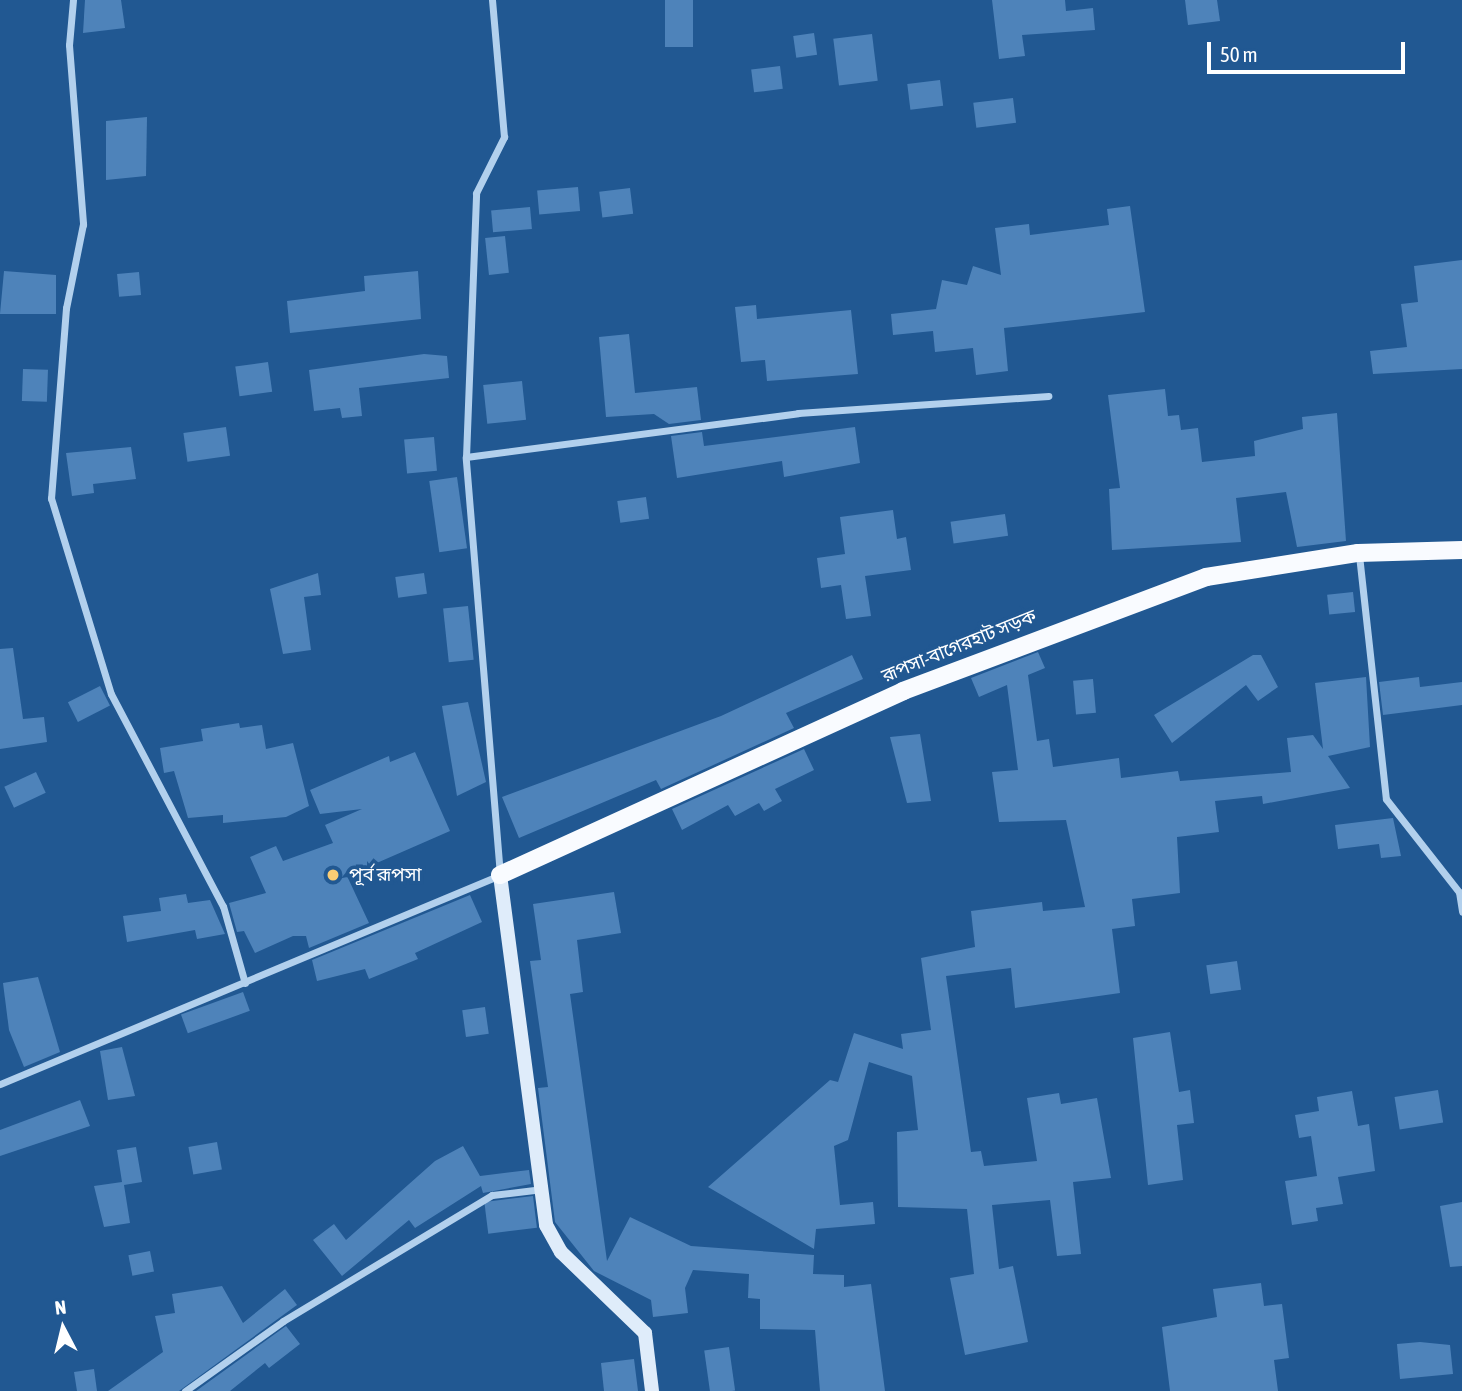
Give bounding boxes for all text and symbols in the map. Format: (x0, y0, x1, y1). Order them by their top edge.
scale bar (1210, 28, 1408, 72)
text: 50 m (1220, 42, 1258, 66)
street label: রূপসা-বাগেরহাট সড়ক (878, 605, 1040, 687)
place label: পূর্ব রূপসা (349, 864, 422, 886)
marker: পূর্ব রূপসা (323, 865, 343, 885)
north arrow (28, 1293, 98, 1363)
text: N (54, 1296, 67, 1319)

